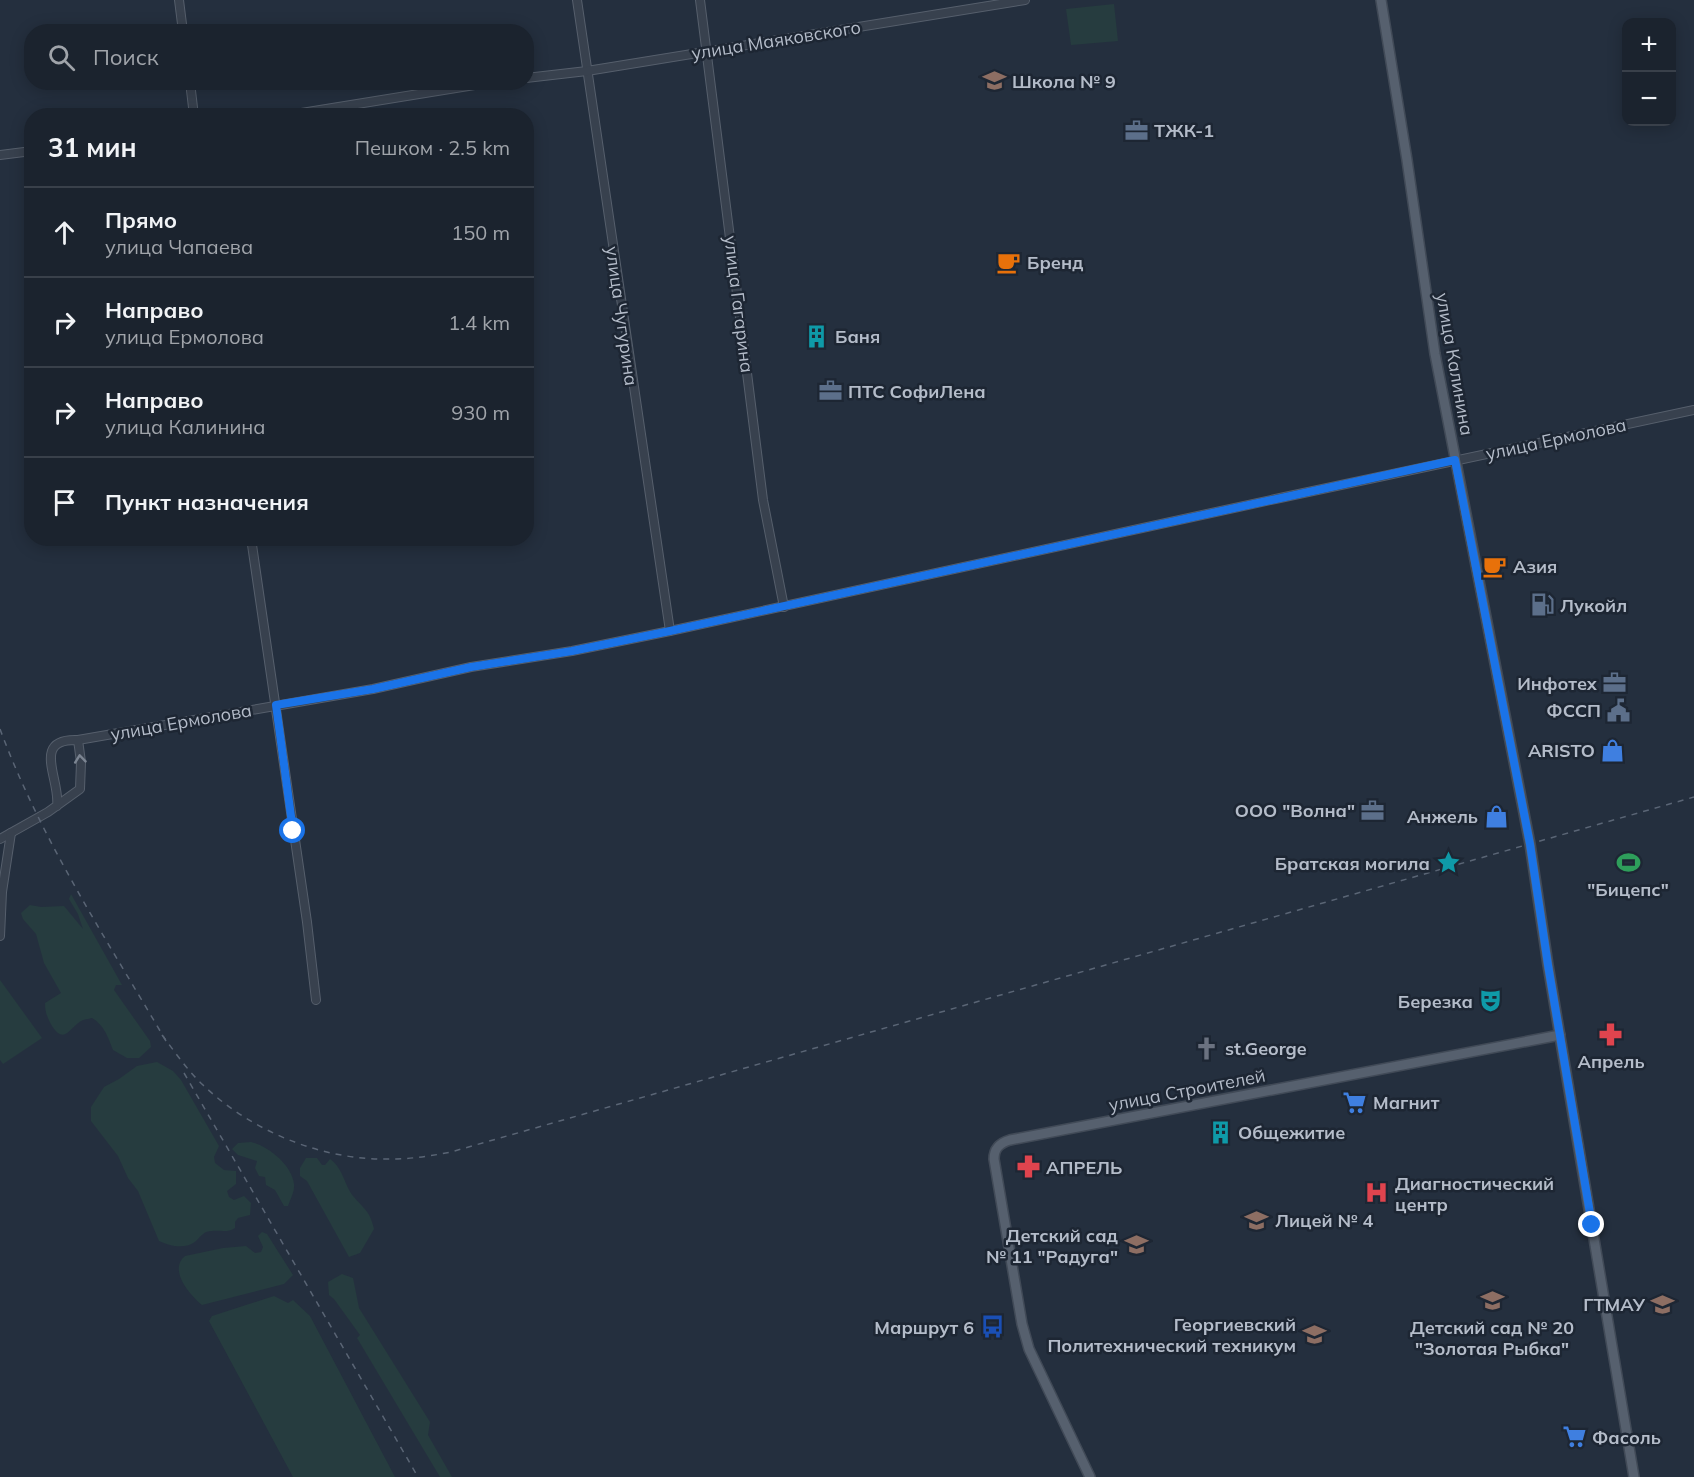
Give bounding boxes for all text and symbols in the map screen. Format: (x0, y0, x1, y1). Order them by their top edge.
street label: улица Маяковского (690, 15, 862, 65)
map controls (1622, 18, 1676, 126)
button: + (1622, 18, 1676, 72)
search box (24, 24, 534, 90)
icon: search (45, 41, 78, 74)
text: Поиск (93, 43, 159, 71)
school or university icon: Школа № 9 (981, 68, 1007, 94)
place label: Школа № 9 (1012, 70, 1116, 93)
button: − (1622, 72, 1676, 126)
office icon: ТЖК-1 (1123, 117, 1149, 143)
place label: ТЖК-1 (1154, 119, 1214, 142)
text: 31 мин (48, 131, 137, 164)
text: Пешком · 2.5 km (355, 135, 510, 160)
text: Прямо (105, 206, 177, 234)
icon: ahead (48, 216, 81, 249)
text: 150 m (451, 220, 510, 245)
text: улица Чапаева (105, 234, 253, 259)
street label: улица Гагарина (719, 234, 759, 374)
street label: улица Чугурина (601, 245, 643, 387)
cafe icon: Бренд (996, 249, 1022, 275)
place label: Бренд (1027, 251, 1084, 274)
street label: улица Калинина (1431, 291, 1479, 437)
text: Направо (105, 296, 203, 324)
icon: right (48, 306, 81, 339)
text: 1.4 km (448, 310, 510, 335)
building icon: Баня (804, 323, 830, 349)
text: улица Ермолова (105, 324, 264, 349)
place label: Баня (835, 325, 880, 348)
office icon: ПТС СофиЛена (817, 378, 843, 404)
place label: ПТС СофиЛена (848, 380, 986, 403)
text: Направо (105, 386, 203, 414)
icon: right (48, 396, 81, 429)
text: 930 m (451, 400, 510, 425)
street label: улица Ермолова (1484, 413, 1628, 465)
text: улица Калинина (105, 414, 266, 439)
icon: arrive (48, 486, 81, 519)
text: Пункт назначения (105, 488, 309, 516)
cafe icon: Азия (1482, 553, 1508, 579)
place label: Азия (1513, 555, 1557, 578)
fuel station icon: Лукойл (1529, 592, 1555, 618)
place label: Лукойл (1560, 594, 1627, 617)
office icon: Инфотех (1602, 670, 1628, 696)
place label: Инфотех (1517, 672, 1598, 695)
public building icon: ФССП (1606, 697, 1632, 723)
street label: улица Ермолова (109, 698, 253, 746)
place label: ФССП (1546, 699, 1601, 722)
shop icon: ARISTO (1600, 737, 1626, 763)
place label: ARISTO (1528, 739, 1595, 762)
one-way arrow (74, 755, 87, 764)
office icon: ООО "Волна" (1360, 797, 1386, 823)
place label: ООО "Волна" (1235, 799, 1355, 822)
shop icon: Анжель (1483, 803, 1509, 829)
place label: Анжель (1407, 805, 1478, 828)
route start (279, 817, 305, 843)
place icon: Братская могила (1435, 850, 1461, 876)
sports icon: "Бицепс" (1615, 850, 1641, 876)
place label: Братская могила (1275, 852, 1430, 875)
place label: "Бицепс" (1587, 878, 1669, 901)
theatre icon: Березка (1478, 988, 1504, 1014)
place label: Березка (1398, 990, 1473, 1013)
pharmacy icon: Апрель (1598, 1022, 1624, 1048)
church icon: st.George (1194, 1035, 1220, 1061)
place label: st.George (1225, 1037, 1307, 1060)
place label: Апрель (1577, 1050, 1645, 1073)
street label: улица Строителей (1107, 1064, 1267, 1116)
supermarket icon: Магнит (1342, 1089, 1368, 1115)
place label: Магнит (1373, 1091, 1440, 1114)
building icon: Общежитие (1207, 1119, 1233, 1145)
place label: Общежитие (1238, 1121, 1345, 1144)
pharmacy icon: АПРЕЛЬ (1015, 1154, 1041, 1180)
place label: АПРЕЛЬ (1046, 1156, 1122, 1179)
place label: Диагностический центр (1395, 1172, 1554, 1216)
hospital icon: Диагностический центр (1364, 1180, 1390, 1206)
school or university icon: Лицей № 4 (1244, 1207, 1270, 1233)
place label: Лицей № 4 (1275, 1209, 1374, 1232)
route end (1578, 1211, 1604, 1237)
place label: Детский сад № 11 "Радуга" (986, 1224, 1119, 1268)
school or university icon: Детский сад № 11 "Радуга" (1123, 1232, 1149, 1258)
school or university icon: Детский сад № 20 "Золотая Рыбка" (1479, 1288, 1505, 1314)
school or university icon: ГТМАУ (1650, 1291, 1676, 1317)
place label: ГТМАУ (1583, 1293, 1646, 1316)
place label: Георгиевский Политехнический техникум (1047, 1313, 1296, 1357)
bus stop icon: Маршрут 6 (979, 1314, 1005, 1340)
place label: Маршрут 6 (874, 1316, 974, 1339)
place label: Детский сад № 20 "Золотая Рыбка" (1410, 1316, 1574, 1360)
school or university icon: Георгиевский Политехнический техникум (1301, 1321, 1327, 1347)
supermarket icon: Фасоль (1561, 1424, 1587, 1450)
place label: Фасоль (1592, 1426, 1661, 1449)

